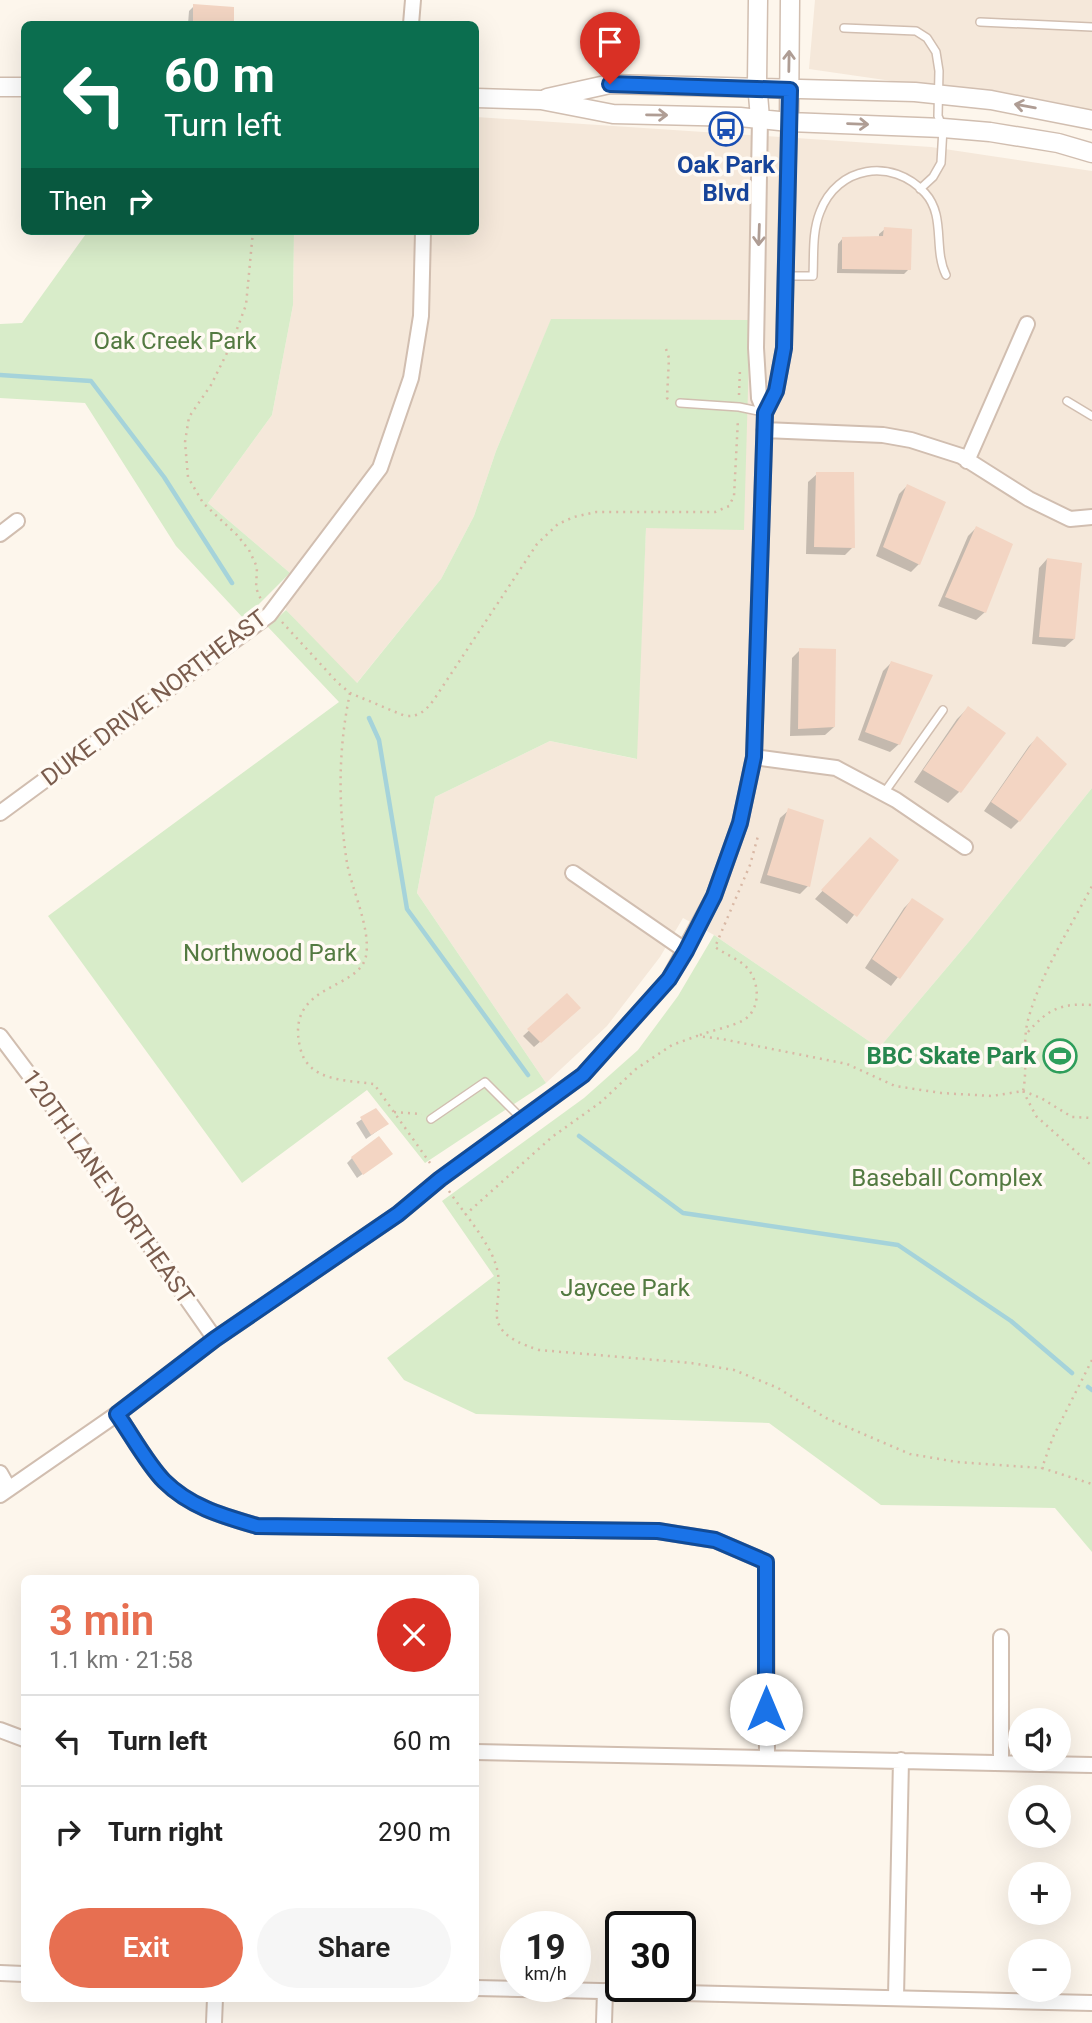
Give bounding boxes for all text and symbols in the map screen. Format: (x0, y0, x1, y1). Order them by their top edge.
pin (580, 12.0, 640, 84)
icon: arrive (591, 23, 629, 61)
text: 60 m (164, 47, 275, 104)
icon: left (49, 49, 140, 140)
one-way arrow (783, 50, 796, 73)
one-way arrow (1014, 99, 1037, 113)
text: Turn left (164, 106, 282, 144)
one-way arrow (645, 108, 668, 122)
bus stop icon: Oak Park Blvd (707, 110, 745, 148)
one-way arrow (846, 118, 869, 131)
place label: Oak Park Blvd (677, 151, 776, 207)
icon: right (121, 182, 159, 220)
text: Then (49, 186, 107, 216)
one-way arrow (752, 223, 765, 246)
park label: Oak Creek Park (93, 327, 257, 355)
street label: DUKE DRIVE NORTHEAST (36, 604, 272, 792)
park label: Northwood Park (183, 939, 358, 967)
sports icon: BBC Skate Park (1041, 1037, 1079, 1075)
place label: BBC Skate Park (866, 1042, 1037, 1070)
street label: 120TH LANE NORTHEAST (16, 1064, 200, 1310)
park label: Baseball Complex (851, 1164, 1043, 1192)
park label: Jaycee Park (560, 1274, 691, 1302)
text: 3 min (49, 1596, 154, 1645)
button: close (377, 1598, 451, 1672)
text: 1.1 km · 21:58 (49, 1647, 193, 1674)
position arrow (729, 1672, 803, 1746)
map controls (1008, 1708, 1071, 2002)
button: sound (1008, 1708, 1071, 1771)
icon: left (49, 1722, 87, 1760)
text: Turn left (108, 1726, 207, 1756)
text: 60 m (393, 1726, 451, 1756)
button: search (1008, 1785, 1071, 1848)
icon: right (49, 1813, 87, 1851)
text: Turn right (108, 1817, 223, 1847)
text: 290 m (378, 1817, 451, 1847)
button: + (1008, 1862, 1071, 1925)
button: Exit (49, 1908, 243, 1988)
button: Share (257, 1908, 451, 1988)
speed limit sign: 30 (605, 1911, 696, 2002)
text: 19 (525, 1927, 566, 1968)
button: − (1008, 1939, 1071, 2002)
text: km/h (524, 1963, 567, 1984)

